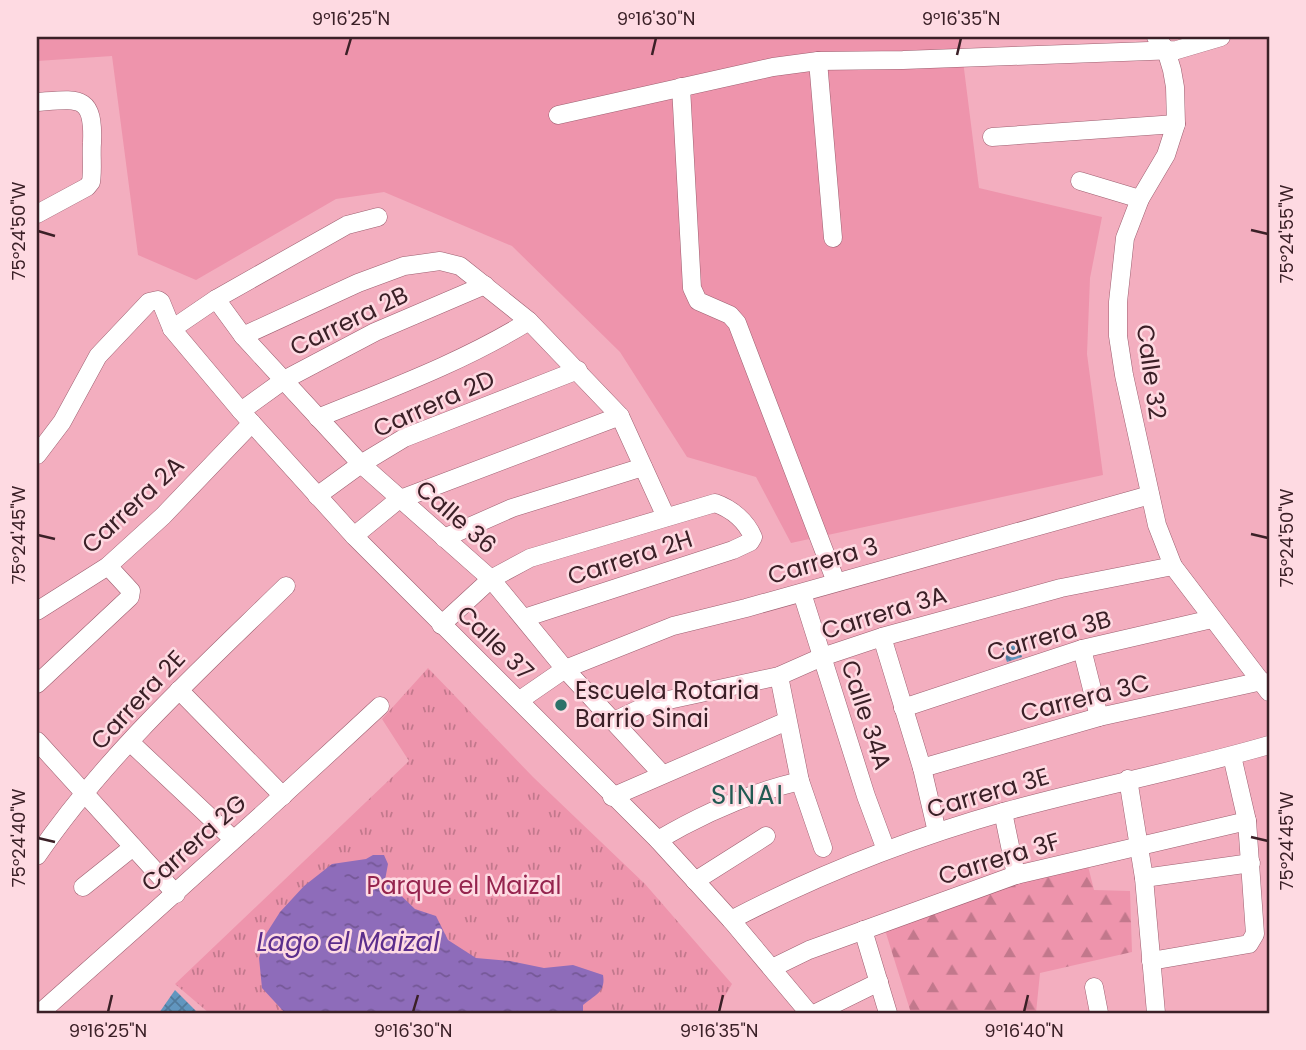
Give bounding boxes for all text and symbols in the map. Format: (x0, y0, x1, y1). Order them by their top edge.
text: 9°16'25"N (312, 6, 390, 31)
text: 9°16'30"N (617, 6, 695, 31)
text: 9°16'35"N (922, 6, 1000, 31)
text: 75°24'50"W (6, 181, 31, 280)
text: 75°24'55"W (1274, 184, 1299, 283)
street label: Carrera 2B (284, 278, 413, 363)
street label: Calle 32 (1128, 322, 1175, 422)
street label: Carrera 2D (368, 362, 500, 445)
street label: Carrera 2A (74, 449, 191, 561)
street label: Calle 36 (409, 472, 504, 561)
text: 75°24'45"W (6, 485, 31, 584)
text: 75°24'50"W (1274, 488, 1299, 587)
street label: Carrera 2H (563, 522, 697, 593)
street label: Carrera 3 (764, 529, 882, 592)
street label: Carrera 3A (817, 578, 951, 647)
street label: Calle 37 (450, 598, 541, 688)
street label: Carrera 3B (983, 602, 1115, 669)
street label: Carrera 2E (83, 643, 192, 757)
street label: Calle 34A (833, 656, 900, 774)
street label: Carrera 3C (1017, 666, 1153, 729)
place label: Escuela Rotaria Barrio Sinai (575, 674, 759, 735)
marker: Escuela Rotaria Barrio Sinai (553, 697, 569, 713)
street label: Carrera 3E (923, 759, 1053, 826)
district label: SINAI (711, 777, 785, 813)
street label: Carrera 2G (134, 786, 254, 899)
text: 75°24'40"W (6, 788, 31, 887)
text: 75°24'45"W (1274, 791, 1299, 890)
street label: Carrera 3F (934, 824, 1064, 893)
park label: Parque el Maizal (367, 869, 561, 902)
water label: Lago el Maizal (256, 924, 440, 960)
text: 9°16'25"N (69, 1018, 147, 1043)
text: 9°16'30"N (374, 1018, 452, 1043)
text: 9°16'35"N (680, 1018, 758, 1043)
text: 9°16'40"N (984, 1018, 1064, 1043)

